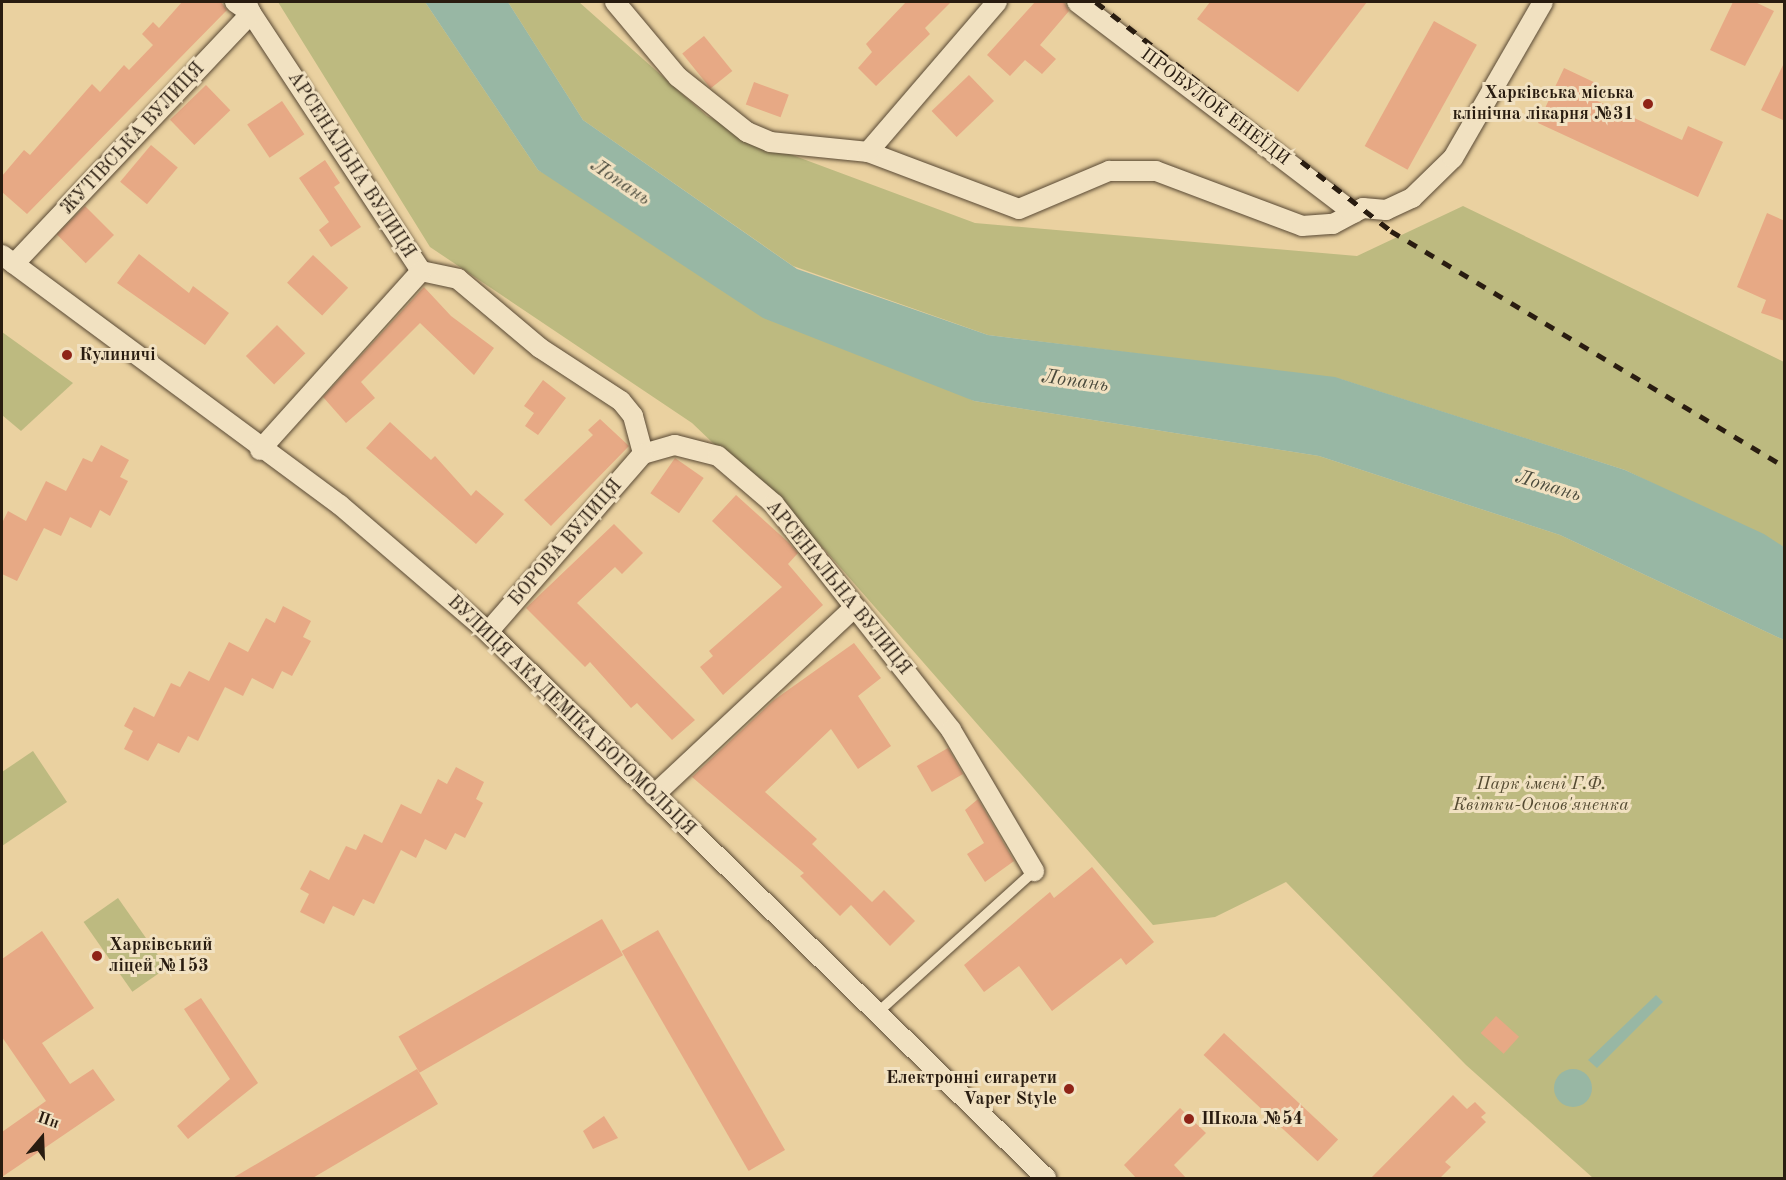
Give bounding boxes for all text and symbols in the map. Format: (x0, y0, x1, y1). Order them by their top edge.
street label: ПРОВУЛОК ЕНЕЇДИ (1136, 44, 1294, 170)
street label: ЖУТІВСЬКА ВУЛИЦЯ (57, 59, 209, 219)
street label: АРСЕНАЛЬНА ВУЛИЦЯ (283, 68, 419, 262)
place label: Харківська міська клінічна лікарня №31 (1452, 83, 1634, 125)
marker: Харківська міська клінічна лікарня №31 (1639, 95, 1657, 113)
water label: Лопань (585, 154, 655, 212)
place label: Кулиничі (79, 344, 156, 366)
marker: Кулиничі (60, 348, 74, 362)
water label: Лопань (1040, 365, 1110, 399)
water label: Лопань (1512, 466, 1584, 508)
street label: БОРОВА ВУЛИЦЯ (505, 475, 627, 611)
street label: АРСЕНАЛЬНА ВУЛИЦЯ (761, 497, 915, 679)
street label: ВУЛИЦЯ АКАДЕМІКА БОГОМОЛЬЦЯ (443, 592, 699, 840)
park label: Парк імені Г.Ф. Квітки-Основ'яненка (1453, 774, 1629, 816)
place label: Харківський ліцей №153 (109, 935, 212, 978)
marker: Харківський ліцей №153 (90, 949, 104, 963)
place label: Електронні сигарети Vaper Style (886, 1068, 1057, 1110)
marker: Електронні сигарети Vaper Style (1062, 1082, 1076, 1096)
north arrow (12, 1108, 72, 1168)
place label: Школа №54 (1201, 1108, 1303, 1130)
text: Пн (35, 1110, 61, 1132)
marker: Школа №54 (1182, 1112, 1196, 1126)

